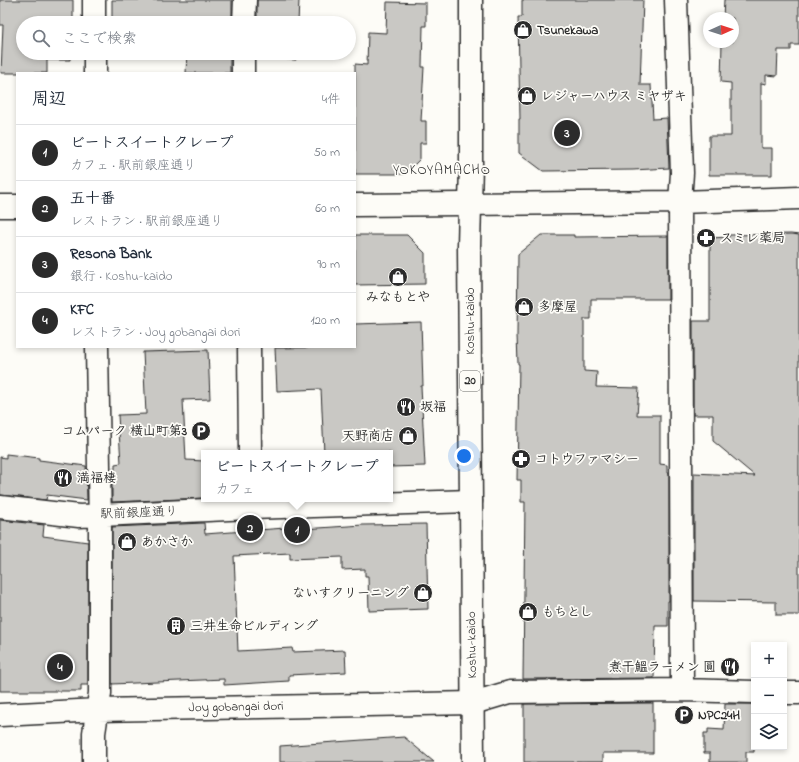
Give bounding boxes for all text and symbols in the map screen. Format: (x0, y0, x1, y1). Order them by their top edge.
north arrow (703, 12, 739, 48)
search box (16, 16, 356, 60)
shop icon: Tsunekawa (512, 19, 534, 41)
place label: Tsunekawa (537, 21, 598, 40)
icon: search (30, 27, 52, 49)
text: ここで検索 (62, 28, 137, 50)
shop icon: レジャーハウス ミヤザキ (516, 85, 538, 107)
text: 周辺 (32, 87, 66, 112)
place label: レジャーハウス ミヤザキ (541, 87, 687, 106)
text: 4件 (322, 90, 340, 109)
pin: 3 (554, 118, 580, 148)
text: ビートスイートクレープ (70, 132, 233, 154)
text: 1 (43, 143, 47, 162)
text: 50 m (314, 143, 340, 162)
text: カフェ · 駅前銀座通り (70, 156, 196, 175)
district label: YOKOYAMACHO (393, 160, 491, 181)
text: 五十番 (70, 188, 115, 210)
text: 2 (42, 199, 48, 218)
text: 60 m (315, 199, 340, 218)
text: レストラン · 駅前銀座通り (70, 212, 223, 231)
pharmacy icon: スミレ薬局 (695, 227, 717, 249)
place label: スミレ薬局 (720, 229, 785, 248)
text: Resona Bank (70, 243, 152, 265)
text: 3 (42, 255, 48, 274)
text: 90 m (317, 255, 340, 274)
shop icon: みなもとや (387, 266, 409, 288)
text: 銀行 · Koshu-kaido (70, 267, 173, 286)
street label: Koshu-kaido (461, 287, 480, 355)
place label: みなもとや (366, 288, 430, 307)
shop icon: 多摩屋 (513, 296, 535, 318)
place label: 多摩屋 (538, 298, 577, 317)
text: KFC (70, 299, 94, 321)
text: 4 (42, 311, 48, 330)
text: 120 m (310, 311, 340, 330)
text: レストラン · Joy gobangai dori (70, 323, 240, 342)
road number: 20 (460, 371, 480, 391)
restaurant icon: 坂福 (395, 396, 417, 418)
place label: 坂福 (420, 398, 446, 417)
parking icon: コムパーク 横山町第3 (190, 420, 212, 442)
place label: コムパーク 横山町第3 (61, 422, 188, 441)
shop icon: 天野商店 (397, 425, 419, 447)
place label: 天野商店 (342, 427, 394, 446)
your location (454, 446, 474, 466)
pharmacy icon: コトウファマシー (510, 448, 532, 470)
popup (201, 450, 393, 502)
place label: コトウファマシー (535, 450, 639, 469)
text: ビートスイートクレープ (215, 456, 379, 478)
restaurant icon: 満福棲 (52, 467, 74, 489)
place label: 満福棲 (77, 469, 116, 488)
text: カフェ (215, 480, 254, 499)
street label: 駅前銀座通り (100, 502, 178, 524)
pin: 2 (237, 513, 263, 543)
pin: 1 (284, 515, 310, 545)
shop icon: あかさか (116, 531, 138, 553)
place label: あかさか (141, 533, 193, 552)
shop icon: ないすクリーニング (412, 582, 434, 604)
place label: ないすクリーニング (292, 584, 409, 603)
shop icon: もちとし (517, 601, 539, 623)
place label: もちとし (542, 603, 593, 622)
street label: Koshu-kaido (462, 611, 482, 679)
building icon: 三井生命ビルディング (165, 615, 187, 637)
place label: 三井生命ビルディング (190, 617, 318, 636)
map controls (751, 642, 787, 750)
button: + (751, 642, 787, 678)
pin: 4 (47, 652, 73, 682)
restaurant icon: 煮干鰮ラーメン 圓 (719, 656, 741, 678)
place label: 煮干鰮ラーメン 圓 (609, 658, 716, 677)
button: − (751, 678, 787, 714)
street label: Joy gobangai dori (188, 697, 284, 718)
parking icon: NPC24H (673, 704, 695, 726)
place label: NPC24H (698, 706, 740, 725)
button: layers (751, 714, 787, 750)

